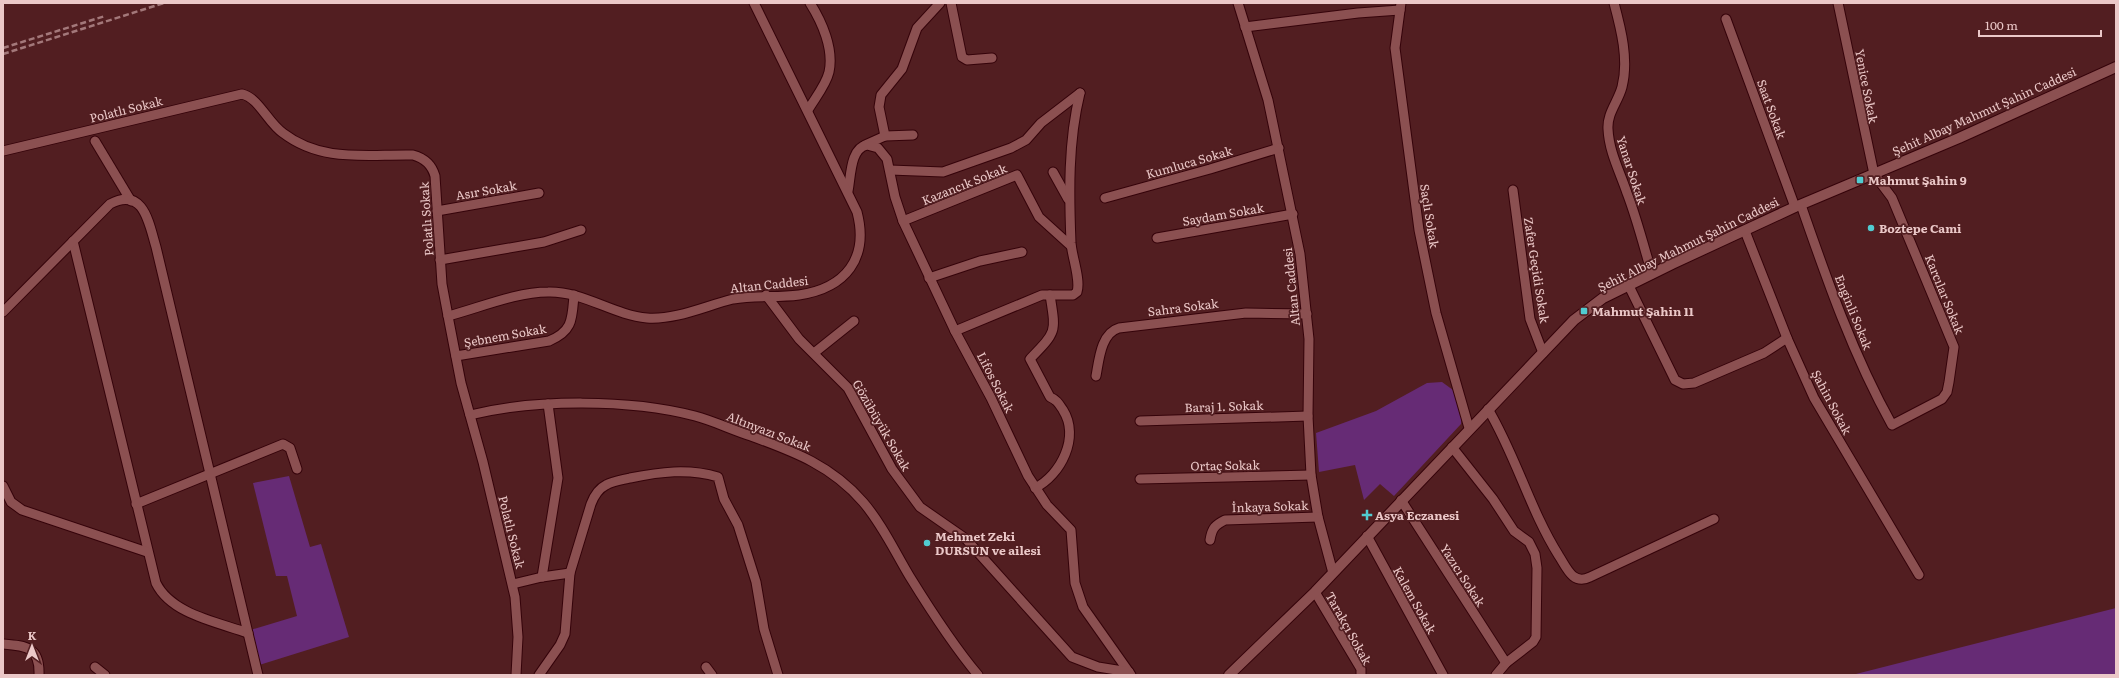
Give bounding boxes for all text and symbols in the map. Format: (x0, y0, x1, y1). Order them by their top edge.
scale bar (1979, 12, 2101, 38)
text: 100 m (1985, 16, 2018, 34)
street label: Yenice Sokak (1851, 47, 1883, 125)
street label: Şehit Albay Mahmut Şahin Caddesi (1889, 62, 2079, 160)
street label: Saat Sokak (1753, 77, 1791, 142)
street label: Polatlı Sokak (88, 91, 165, 127)
street label: Yanar Sokak (1612, 133, 1652, 207)
street label: Kumluca Sokak (1144, 141, 1235, 183)
street label: Kazancık Sokak (919, 159, 1010, 209)
place label: Mahmut Şahin 9 (1868, 171, 1967, 189)
marker: Mahmut Şahin 9 (1855, 175, 1865, 185)
street label: Asır Sokak (454, 176, 518, 204)
street label: Polatlı Sokak (414, 181, 438, 257)
street label: Saçlı Sokak (1416, 183, 1444, 250)
street label: Şehit Albay Mahmut Şahin Caddesi (1594, 192, 1782, 296)
street label: Saydam Sokak (1181, 198, 1266, 230)
street label: Zafer Geçidi Sokak (1520, 216, 1554, 325)
place label: Boztepe Cami (1879, 219, 1962, 237)
marker: Boztepe Cami (1866, 223, 1876, 233)
street label: Altan Caddesi (1278, 247, 1304, 327)
street label: Karcılar Sokak (1921, 252, 1969, 337)
street label: Altan Caddesi (729, 271, 809, 297)
street label: Enginli Sokak (1831, 272, 1878, 353)
street label: Sahra Sokak (1147, 294, 1220, 320)
place label: Mahmut Şahin 11 (1592, 302, 1694, 320)
marker: Mahmut Şahin 11 (1579, 306, 1589, 316)
street label: Şebnem Sokak (462, 319, 548, 351)
street label: Lifos Sokak (973, 349, 1019, 416)
street label: Şahin Sokak (1807, 366, 1857, 438)
street label: Gözübüyük Sokak (848, 376, 916, 475)
street label: Baraj 1. Sokak (1184, 396, 1264, 416)
street label: Altınyazı Sokak (724, 407, 814, 456)
street label: Ortaç Sokak (1190, 455, 1261, 475)
street label: Polatlı Sokak (494, 494, 530, 571)
street label: İnkaya Sokak (1231, 496, 1309, 516)
place label: Asya Eczanesi (1375, 506, 1460, 524)
marker: Asya Eczanesi (1362, 510, 1372, 520)
place label: Mehmet Zeki DURSUN ve ailesi (935, 527, 1041, 559)
marker: Mehmet Zeki DURSUN ve ailesi (922, 538, 932, 548)
street label: Yazıcı Sokak (1436, 540, 1490, 610)
street label: Kalem Sokak (1389, 563, 1441, 638)
street label: Tarakçı Sokak (1321, 588, 1377, 668)
north arrow (12, 626, 52, 666)
text: K (28, 627, 37, 643)

